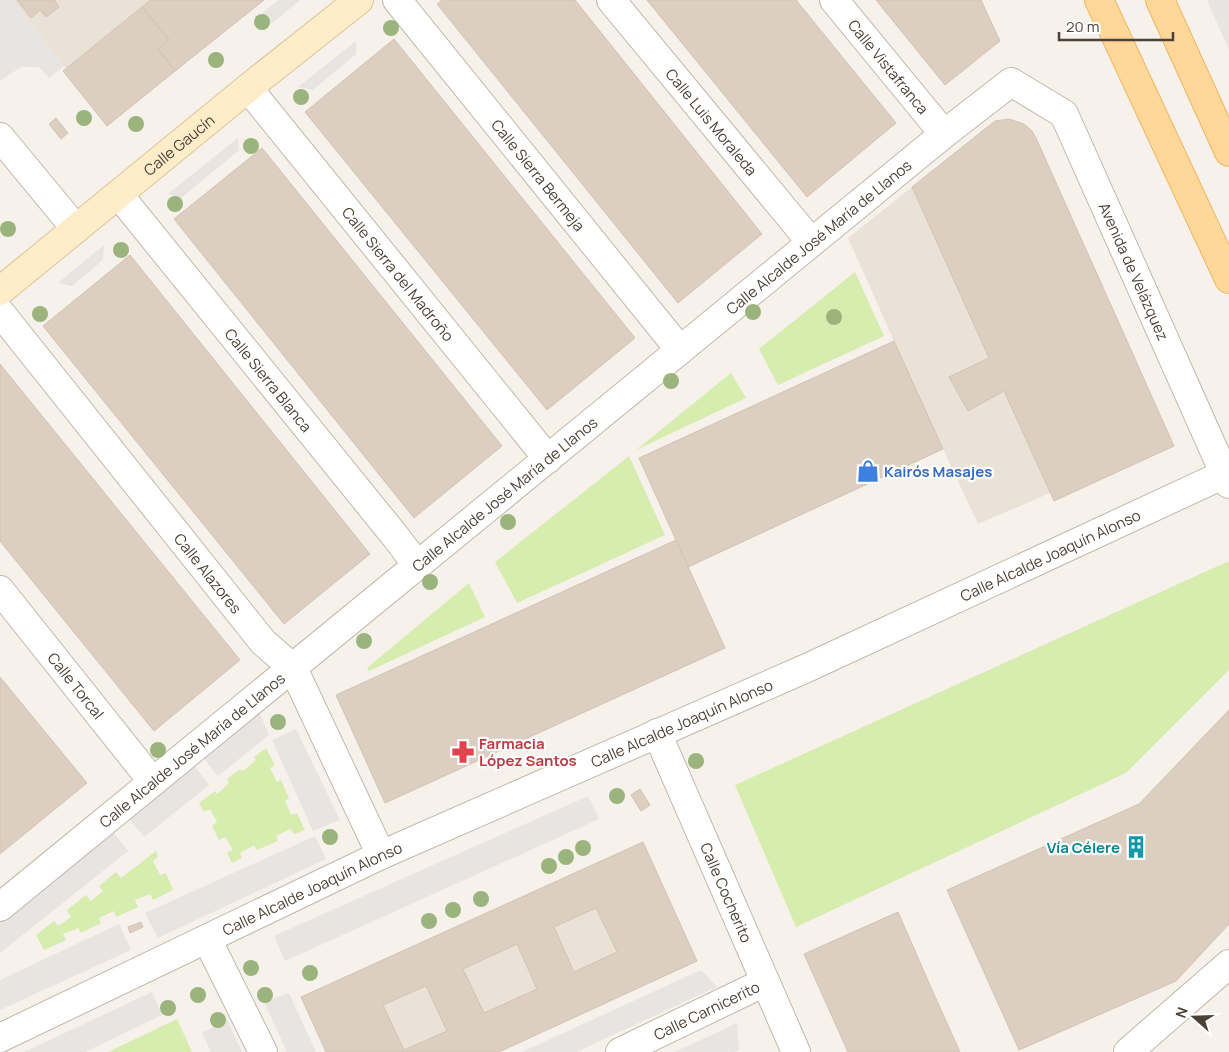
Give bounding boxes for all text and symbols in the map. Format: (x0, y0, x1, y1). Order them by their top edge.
scale bar (1059, 10, 1173, 42)
street label: Calle Vistafranca (843, 15, 934, 118)
text: 20 m (1066, 16, 1099, 37)
street label: Calle Luis Moraleda (661, 64, 762, 180)
street label: Calle Gaucín (139, 109, 219, 180)
street label: Calle Sierra Bermeja (487, 115, 590, 235)
street label: Calle Alcalde José María de Llanos (721, 154, 916, 319)
street label: Avenida de Velázquez (1094, 199, 1174, 344)
street label: Calle Sierra del Madroño (338, 202, 459, 346)
street label: Calle Sierra Blanca (220, 324, 317, 436)
street label: Calle Alcalde José María de Llanos (407, 412, 602, 576)
shop icon: Kairós Masajes (855, 458, 881, 484)
place label: Kairós Masajes (884, 461, 992, 482)
street label: Calle Alcalde Joaquín Alonso (957, 504, 1144, 606)
street label: Calle Alazores (170, 529, 247, 618)
street label: Calle Torcal (43, 648, 109, 723)
street label: Calle Alcalde José María de Llanos (95, 668, 289, 832)
street label: Calle Alcalde Joaquín Alonso (587, 674, 776, 772)
place label: Farmacia López Santos (479, 733, 577, 771)
pharmacy icon: Farmacia López Santos (450, 739, 476, 765)
building icon: Vía Célere (1123, 834, 1149, 860)
street label: Calle Alcalde Joaquín Alonso (219, 837, 405, 940)
place label: Vía Célere (1047, 837, 1120, 858)
street label: Calle Cocherito (695, 839, 758, 946)
street label: Calle Carnicerito (650, 976, 763, 1045)
north arrow (1169, 992, 1219, 1042)
text: N (1171, 1004, 1192, 1020)

